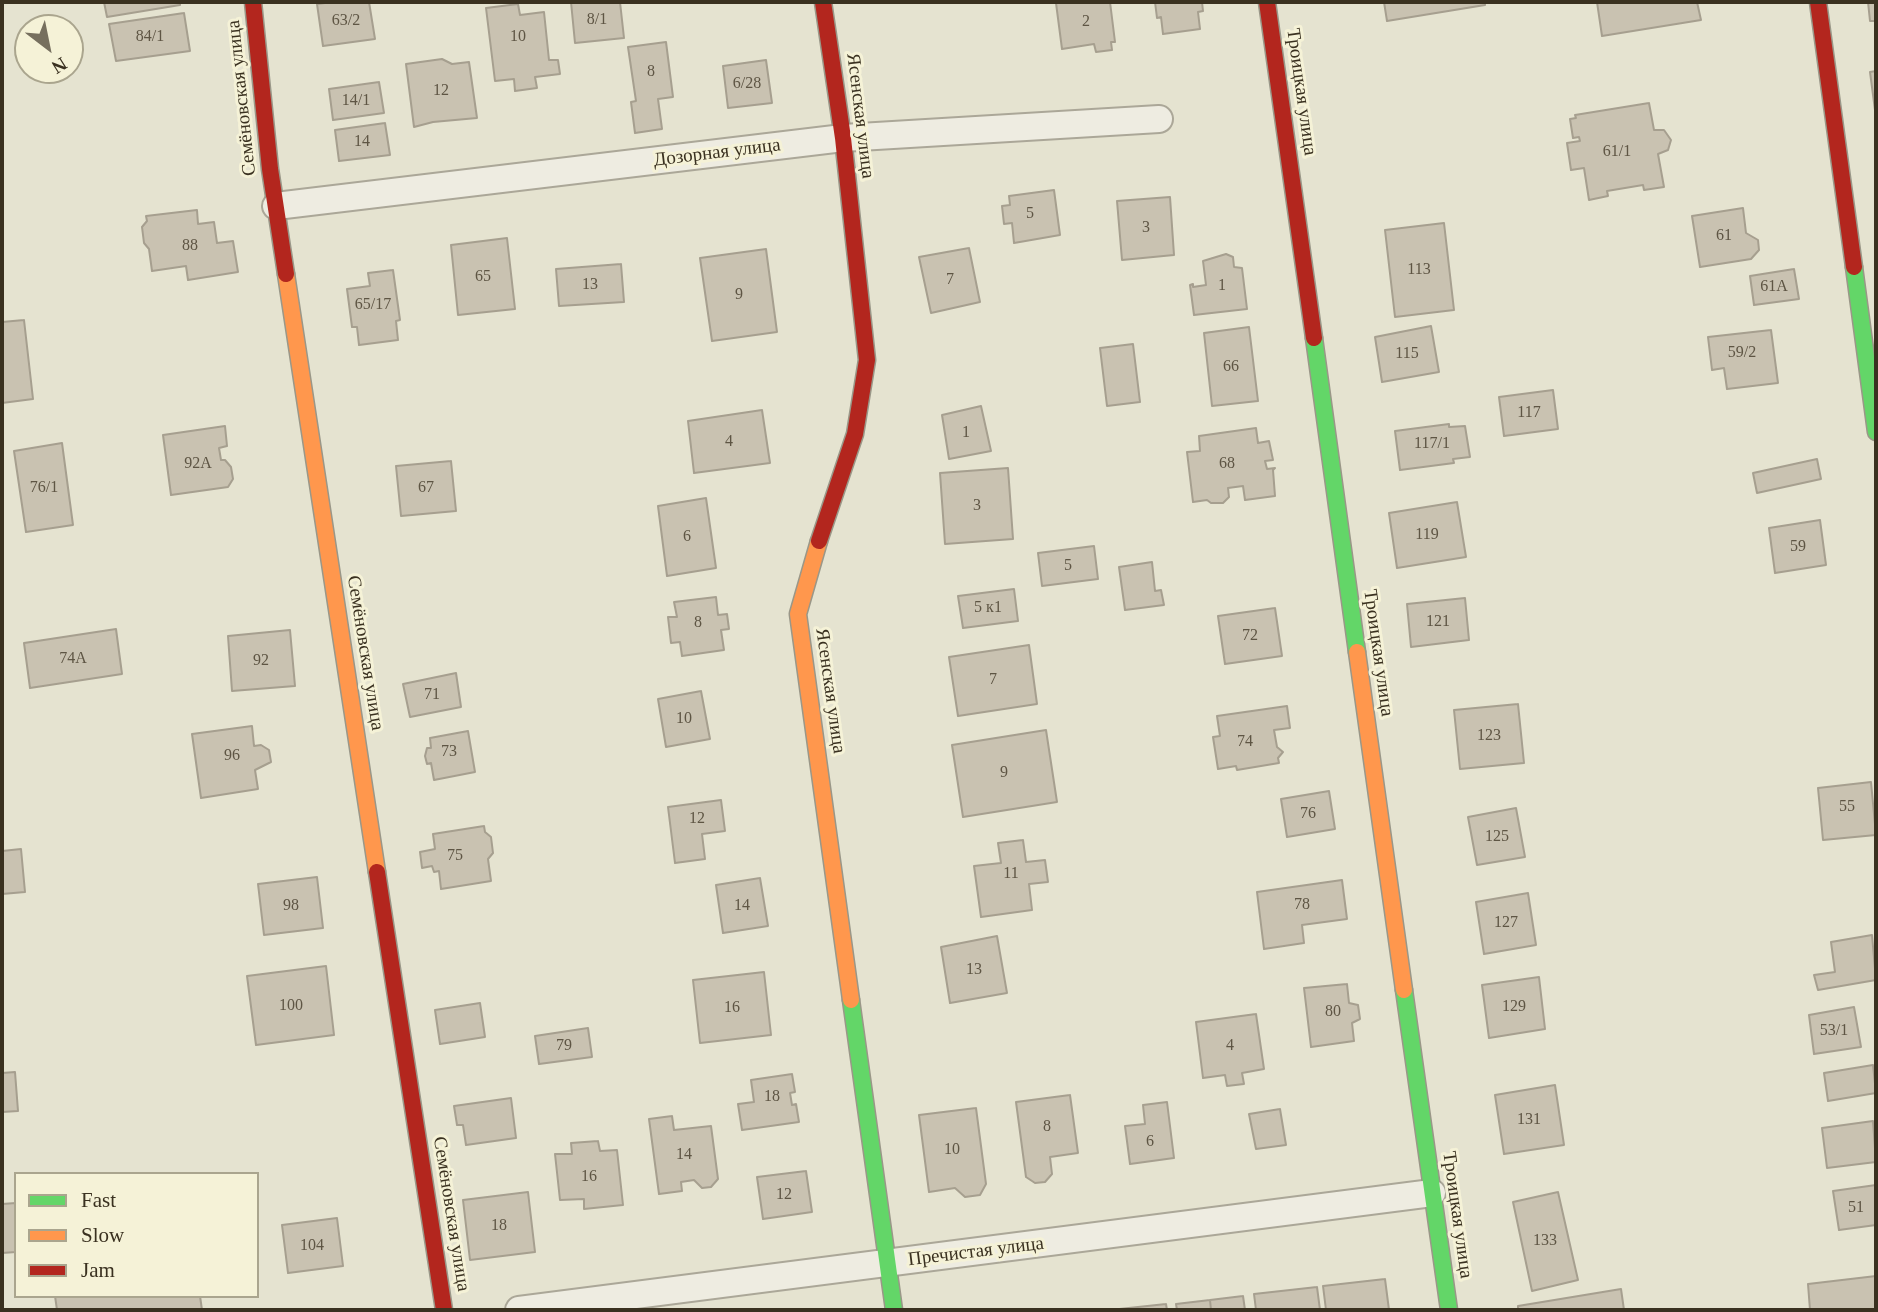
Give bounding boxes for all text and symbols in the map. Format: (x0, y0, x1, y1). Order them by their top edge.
house number: 8/1 (587, 10, 607, 30)
house number: 63/2 (332, 11, 360, 31)
house number: 2 (1082, 12, 1090, 32)
north arrow (14, 14, 84, 84)
street label: Семёновская улица (222, 19, 262, 177)
house number: 84/1 (136, 27, 164, 47)
house number: 10 (510, 27, 526, 47)
street label: Троицкая улица (1281, 27, 1321, 157)
street label: Ясенская улица (841, 52, 879, 180)
text: N (48, 53, 71, 78)
house number: 8 (647, 62, 655, 82)
house number: 6/28 (733, 74, 761, 94)
house number: 12 (433, 81, 449, 101)
house number: 14/1 (342, 91, 370, 111)
house number: 14 (354, 132, 370, 152)
street label: Дозорная улица (652, 134, 782, 172)
house number: 61/1 (1603, 142, 1631, 162)
house number: 5 (1026, 204, 1034, 224)
house number: 3 (1142, 218, 1150, 238)
house number: 61 (1716, 226, 1732, 246)
house number: 88 (182, 236, 198, 256)
house number: 113 (1407, 260, 1431, 280)
house number: 65 (475, 267, 491, 287)
house number: 7 (946, 270, 954, 290)
house number: 13 (582, 275, 598, 295)
house number: 1 (1218, 276, 1226, 296)
house number: 61А (1760, 277, 1788, 297)
house number: 9 (735, 285, 743, 305)
house number: 65/17 (355, 295, 391, 315)
house number: 59/2 (1728, 343, 1756, 363)
house number: 115 (1395, 344, 1419, 364)
house number: 66 (1223, 357, 1239, 377)
house number: 117 (1517, 403, 1541, 423)
house number: 1 (962, 423, 970, 443)
house number: 4 (725, 432, 733, 452)
house number: 117/1 (1414, 434, 1450, 454)
house number: 92А (184, 454, 212, 474)
house number: 68 (1219, 454, 1235, 474)
house number: 76/1 (30, 478, 58, 498)
house number: 67 (418, 478, 434, 498)
house number: 3 (973, 496, 981, 516)
house number: 119 (1415, 525, 1439, 545)
house number: 6 (683, 527, 691, 547)
house number: 59 (1790, 537, 1806, 557)
house number: 5 (1064, 556, 1072, 576)
street label: Семёновская улица (341, 574, 389, 732)
street label: Троицкая улица (1358, 588, 1398, 718)
house number: 5 к1 (974, 598, 1002, 618)
house number: 121 (1426, 612, 1450, 632)
house number: 8 (694, 613, 702, 633)
house number: 72 (1242, 626, 1258, 646)
street label: Ясенская улица (810, 627, 850, 755)
house number: 74А (59, 649, 87, 669)
house number: 92 (253, 651, 269, 671)
house number: 7 (989, 670, 997, 690)
house number: 71 (424, 685, 440, 705)
house number: 10 (676, 709, 692, 729)
house number: 123 (1477, 726, 1501, 746)
house number: 74 (1237, 732, 1253, 752)
house number: 73 (441, 742, 457, 762)
house number: 96 (224, 746, 240, 766)
house number: 9 (1000, 763, 1008, 783)
house number: 55 (1839, 797, 1855, 817)
house number: 76 (1300, 804, 1316, 824)
house number: 12 (689, 809, 705, 829)
house number: 125 (1485, 827, 1509, 847)
house number: 75 (447, 846, 463, 866)
house number: 11 (1003, 864, 1019, 884)
house number: 78 (1294, 895, 1310, 915)
house number: 98 (283, 896, 299, 916)
house number: 14 (734, 896, 750, 916)
house number: 127 (1494, 913, 1518, 933)
house number: 13 (966, 960, 982, 980)
house number: 100 (279, 996, 303, 1016)
house number: 129 (1502, 997, 1526, 1017)
house number: 16 (724, 998, 740, 1018)
house number: 80 (1325, 1002, 1341, 1022)
house number: 53/1 (1820, 1021, 1848, 1041)
house number: 79 (556, 1036, 572, 1056)
house number: 4 (1226, 1036, 1234, 1056)
house number: 18 (764, 1087, 780, 1107)
house number: 131 (1517, 1110, 1541, 1130)
house number: 8 (1043, 1117, 1051, 1137)
house number: 6 (1146, 1132, 1154, 1152)
street label: Семёновская улица (427, 1135, 475, 1293)
house number: 10 (944, 1140, 960, 1160)
house number: 14 (676, 1145, 692, 1165)
street label: Троицкая улица (1437, 1150, 1477, 1280)
house number: 16 (581, 1167, 597, 1187)
legend (14, 1172, 259, 1298)
house number: 12 (776, 1185, 792, 1205)
text: Fast (81, 1188, 116, 1212)
house number: 51 (1848, 1198, 1864, 1218)
house number: 18 (491, 1216, 507, 1236)
text: Slow (81, 1223, 124, 1247)
house number: 133 (1533, 1231, 1557, 1251)
street label: Пречистая улица (907, 1232, 1045, 1272)
house number: 104 (300, 1236, 324, 1256)
text: Jam (81, 1258, 115, 1282)

